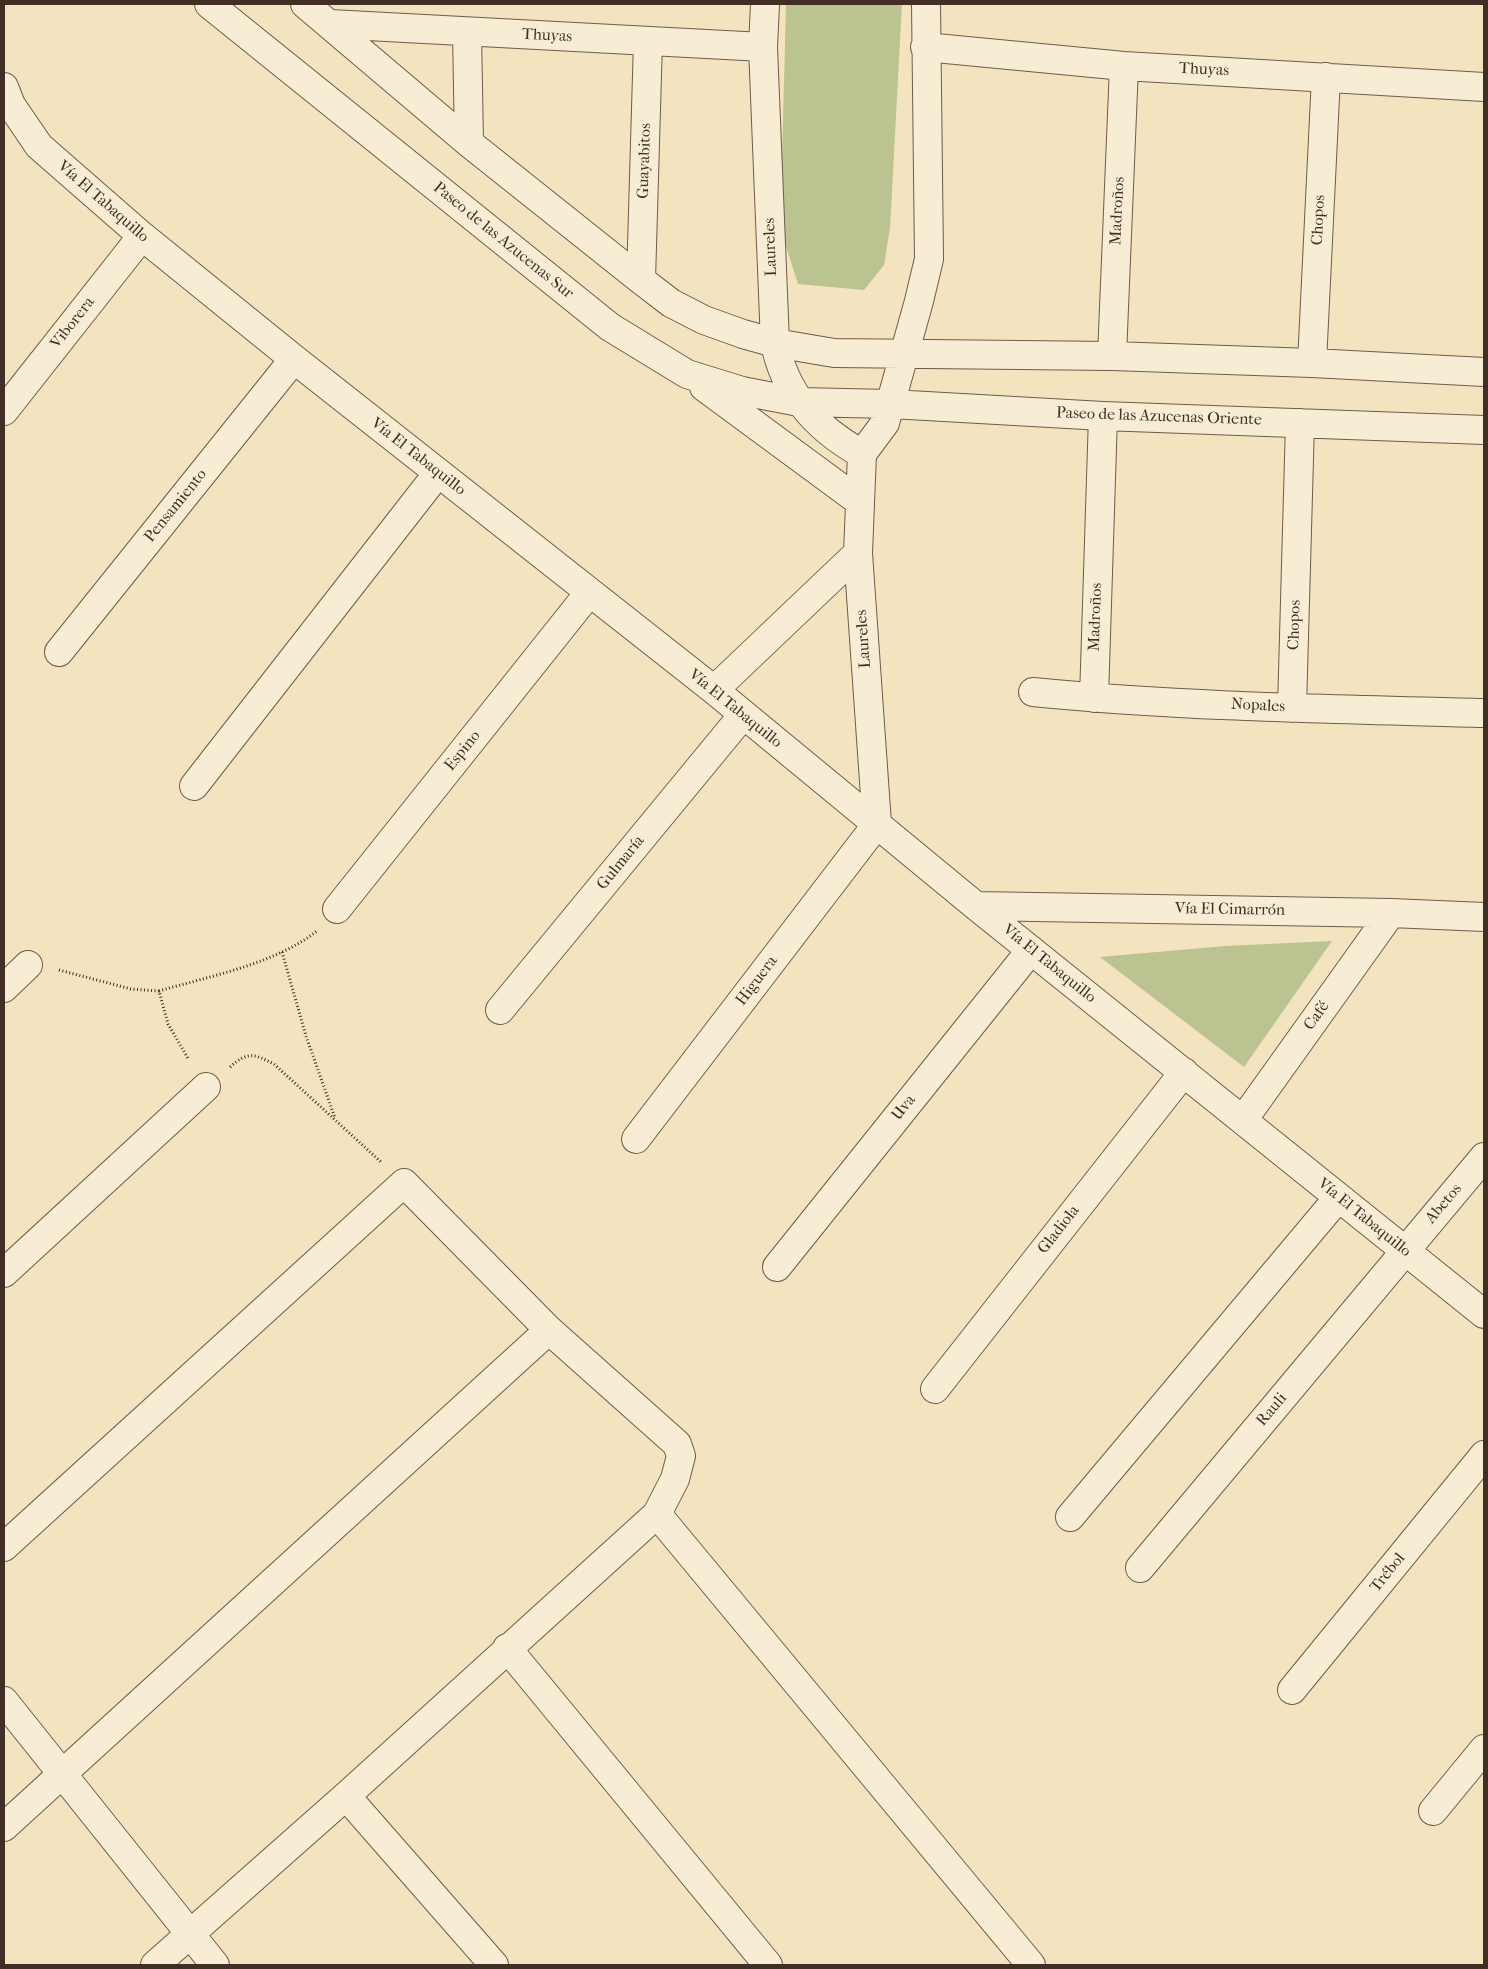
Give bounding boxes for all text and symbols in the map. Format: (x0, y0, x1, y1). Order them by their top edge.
street label: Thuyas (521, 25, 573, 47)
street label: Thuyas (1178, 59, 1230, 81)
street label: Guayabitos (634, 123, 656, 199)
street label: Vía El Tabaquillo (53, 157, 153, 247)
street label: Madroños (1107, 176, 1129, 246)
street label: Paseo de las Azucenas Sur (429, 178, 577, 304)
street label: Chopos (1308, 194, 1330, 246)
street label: Laureles (760, 217, 782, 277)
street label: Viborera (47, 293, 99, 353)
street label: Paseo de las Azucenas Oriente (1056, 404, 1262, 430)
street label: Vía El Tabaquillo (367, 414, 469, 500)
street label: Pensamiento (141, 466, 211, 546)
street label: Madroños (1085, 582, 1107, 652)
street label: Chopos (1285, 599, 1305, 651)
street label: Laureles (852, 609, 876, 669)
street label: Vía El Tabaquillo (684, 665, 786, 753)
street label: Nopales (1230, 695, 1286, 717)
street label: Espino (441, 727, 485, 775)
street label: Gulmaría (593, 832, 649, 894)
street label: Vía El Cimarrón (1175, 899, 1285, 921)
street label: Vía El Tabaquillo (998, 920, 1100, 1008)
street label: Higuera (732, 952, 782, 1010)
street label: Café (1300, 998, 1334, 1034)
street label: Uva (888, 1091, 920, 1125)
street label: Vía El Tabaquillo (1313, 1174, 1415, 1262)
street label: Abetos (1422, 1180, 1466, 1228)
street label: Gladiola (1034, 1202, 1084, 1258)
street label: Rauli (1253, 1389, 1291, 1431)
street label: Trébol (1366, 1549, 1410, 1597)

